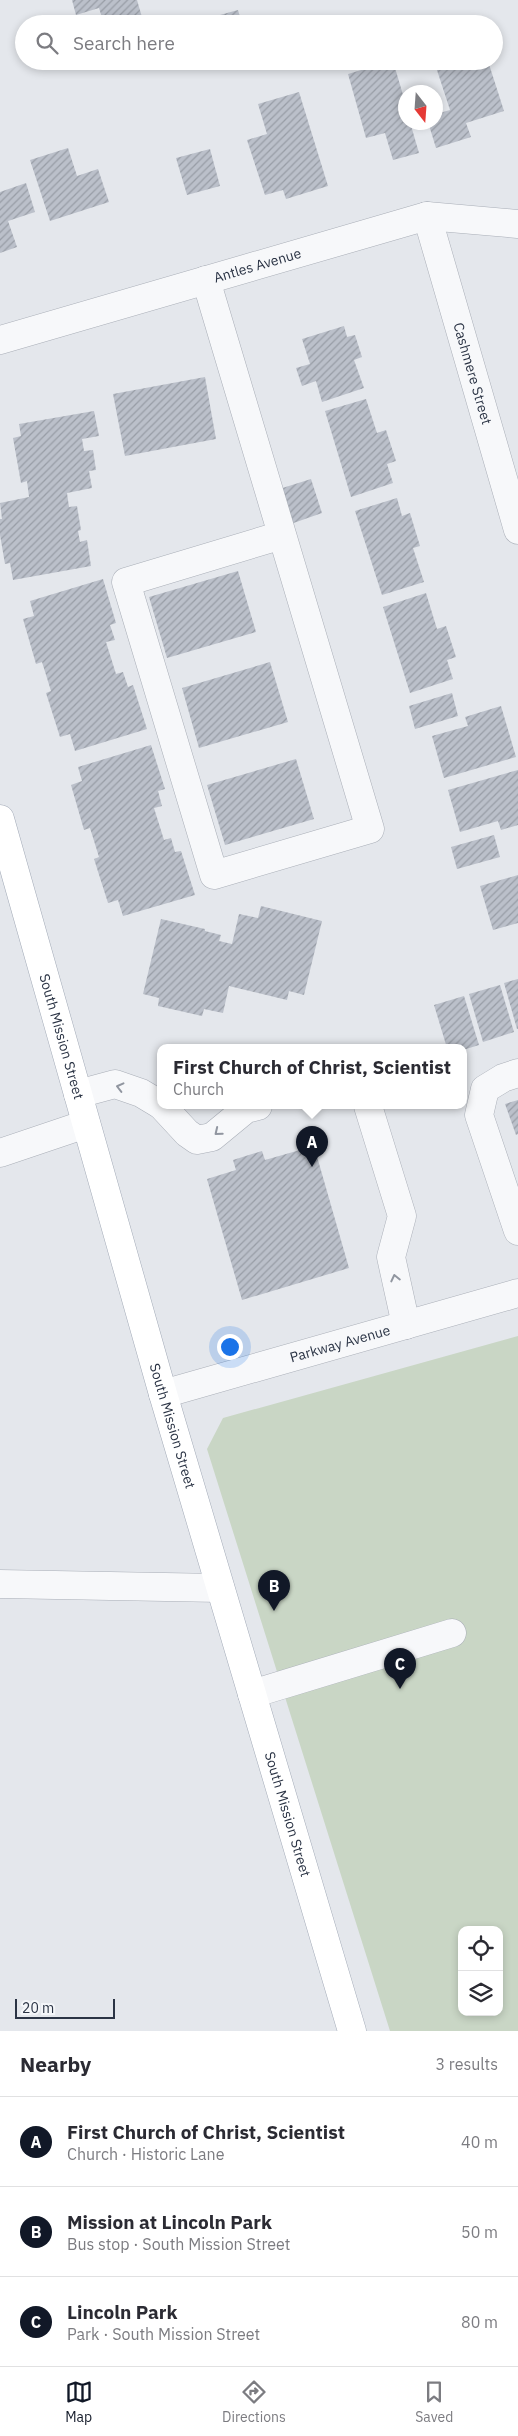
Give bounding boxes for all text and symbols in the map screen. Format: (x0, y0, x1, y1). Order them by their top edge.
search box (15, 15, 503, 70)
icon: search (33, 29, 61, 57)
text: Search here (73, 31, 175, 55)
north arrow (398, 85, 443, 130)
street label: Antles Avenue (212, 244, 304, 286)
street label: Cashmere Street (449, 320, 496, 427)
street label: South Mission Street (35, 972, 88, 1101)
popup (157, 1044, 467, 1109)
text: First Church of Christ, Scientist (173, 1055, 451, 1079)
text: Church (173, 1079, 224, 1099)
one-way arrow (116, 1082, 125, 1093)
pin: A (296, 1126, 328, 1167)
one-way arrow (215, 1127, 224, 1135)
one-way arrow (390, 1273, 401, 1282)
street label: Parkway Avenue (288, 1321, 393, 1366)
your location (217, 1334, 243, 1360)
street label: South Mission Street (146, 1361, 200, 1491)
pin: B (258, 1570, 290, 1611)
pin: C (384, 1648, 416, 1689)
street label: South Mission Street (261, 1750, 315, 1879)
map controls (458, 1926, 503, 2016)
button: locate (458, 1926, 503, 1971)
button: layers (458, 1971, 503, 2016)
scale bar (15, 1996, 115, 2019)
text: 20 m (22, 1999, 54, 2017)
text: Nearby (20, 2050, 91, 2078)
text: 3 results (435, 2054, 498, 2074)
text: First Church of Christ, Scientist (67, 2120, 345, 2144)
text: A (31, 2132, 41, 2152)
text: 40 m (461, 2132, 498, 2152)
text: Church · Historic Lane (67, 2144, 224, 2164)
text: Mission at Lincoln Park (67, 2210, 272, 2234)
text: B (31, 2222, 41, 2242)
text: 50 m (461, 2222, 498, 2242)
text: Bus stop · South Mission Street (67, 2234, 290, 2254)
text: Lincoln Park (67, 2300, 177, 2324)
text: C (31, 2312, 41, 2332)
text: 80 m (461, 2312, 498, 2332)
text: Park · South Mission Street (67, 2324, 260, 2344)
tab: Map (65, 2378, 93, 2426)
tab: Directions (222, 2378, 286, 2426)
tab: Saved (415, 2378, 453, 2426)

